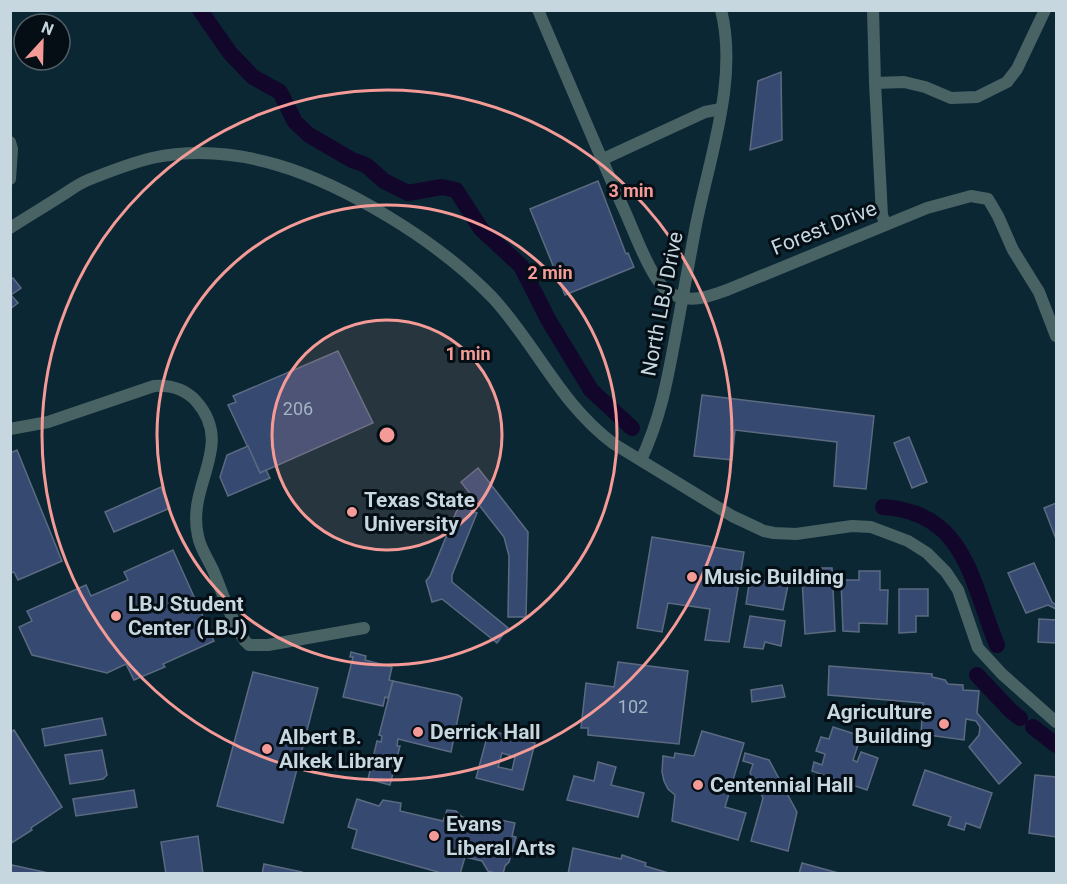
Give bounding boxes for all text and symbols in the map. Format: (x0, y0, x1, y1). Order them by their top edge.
north arrow (12, 12, 72, 72)
text: N (39, 18, 56, 39)
text: 3 min (608, 180, 654, 201)
street label: Forest Drive (768, 196, 880, 260)
street label: North LBJ Drive (636, 230, 688, 378)
text: 2 min (527, 262, 573, 283)
text: 1 min (445, 343, 491, 364)
house number: 206 (283, 398, 313, 419)
centre of rings (377, 425, 397, 445)
place label: Texas State University (364, 488, 475, 536)
marker: Texas State University (345, 505, 359, 519)
place label: Music Building (704, 565, 844, 589)
marker: Music Building (685, 570, 699, 584)
place label: LBJ Student Center (LBJ) (128, 592, 247, 640)
marker: LBJ Student Center (LBJ) (109, 609, 123, 623)
house number: 102 (618, 696, 648, 717)
place label: Agriculture Building (827, 700, 932, 748)
marker: Agriculture Building (937, 717, 951, 731)
place label: Derrick Hall (430, 720, 541, 744)
place label: Albert B. Alkek Library (279, 725, 404, 773)
marker: Derrick Hall (411, 725, 425, 739)
marker: Albert B. Alkek Library (260, 742, 274, 756)
place label: Centennial Hall (710, 773, 854, 797)
marker: Centennial Hall (691, 778, 705, 792)
place label: Evans Liberal Arts (446, 812, 556, 860)
marker: Evans Liberal Arts (427, 829, 441, 843)

